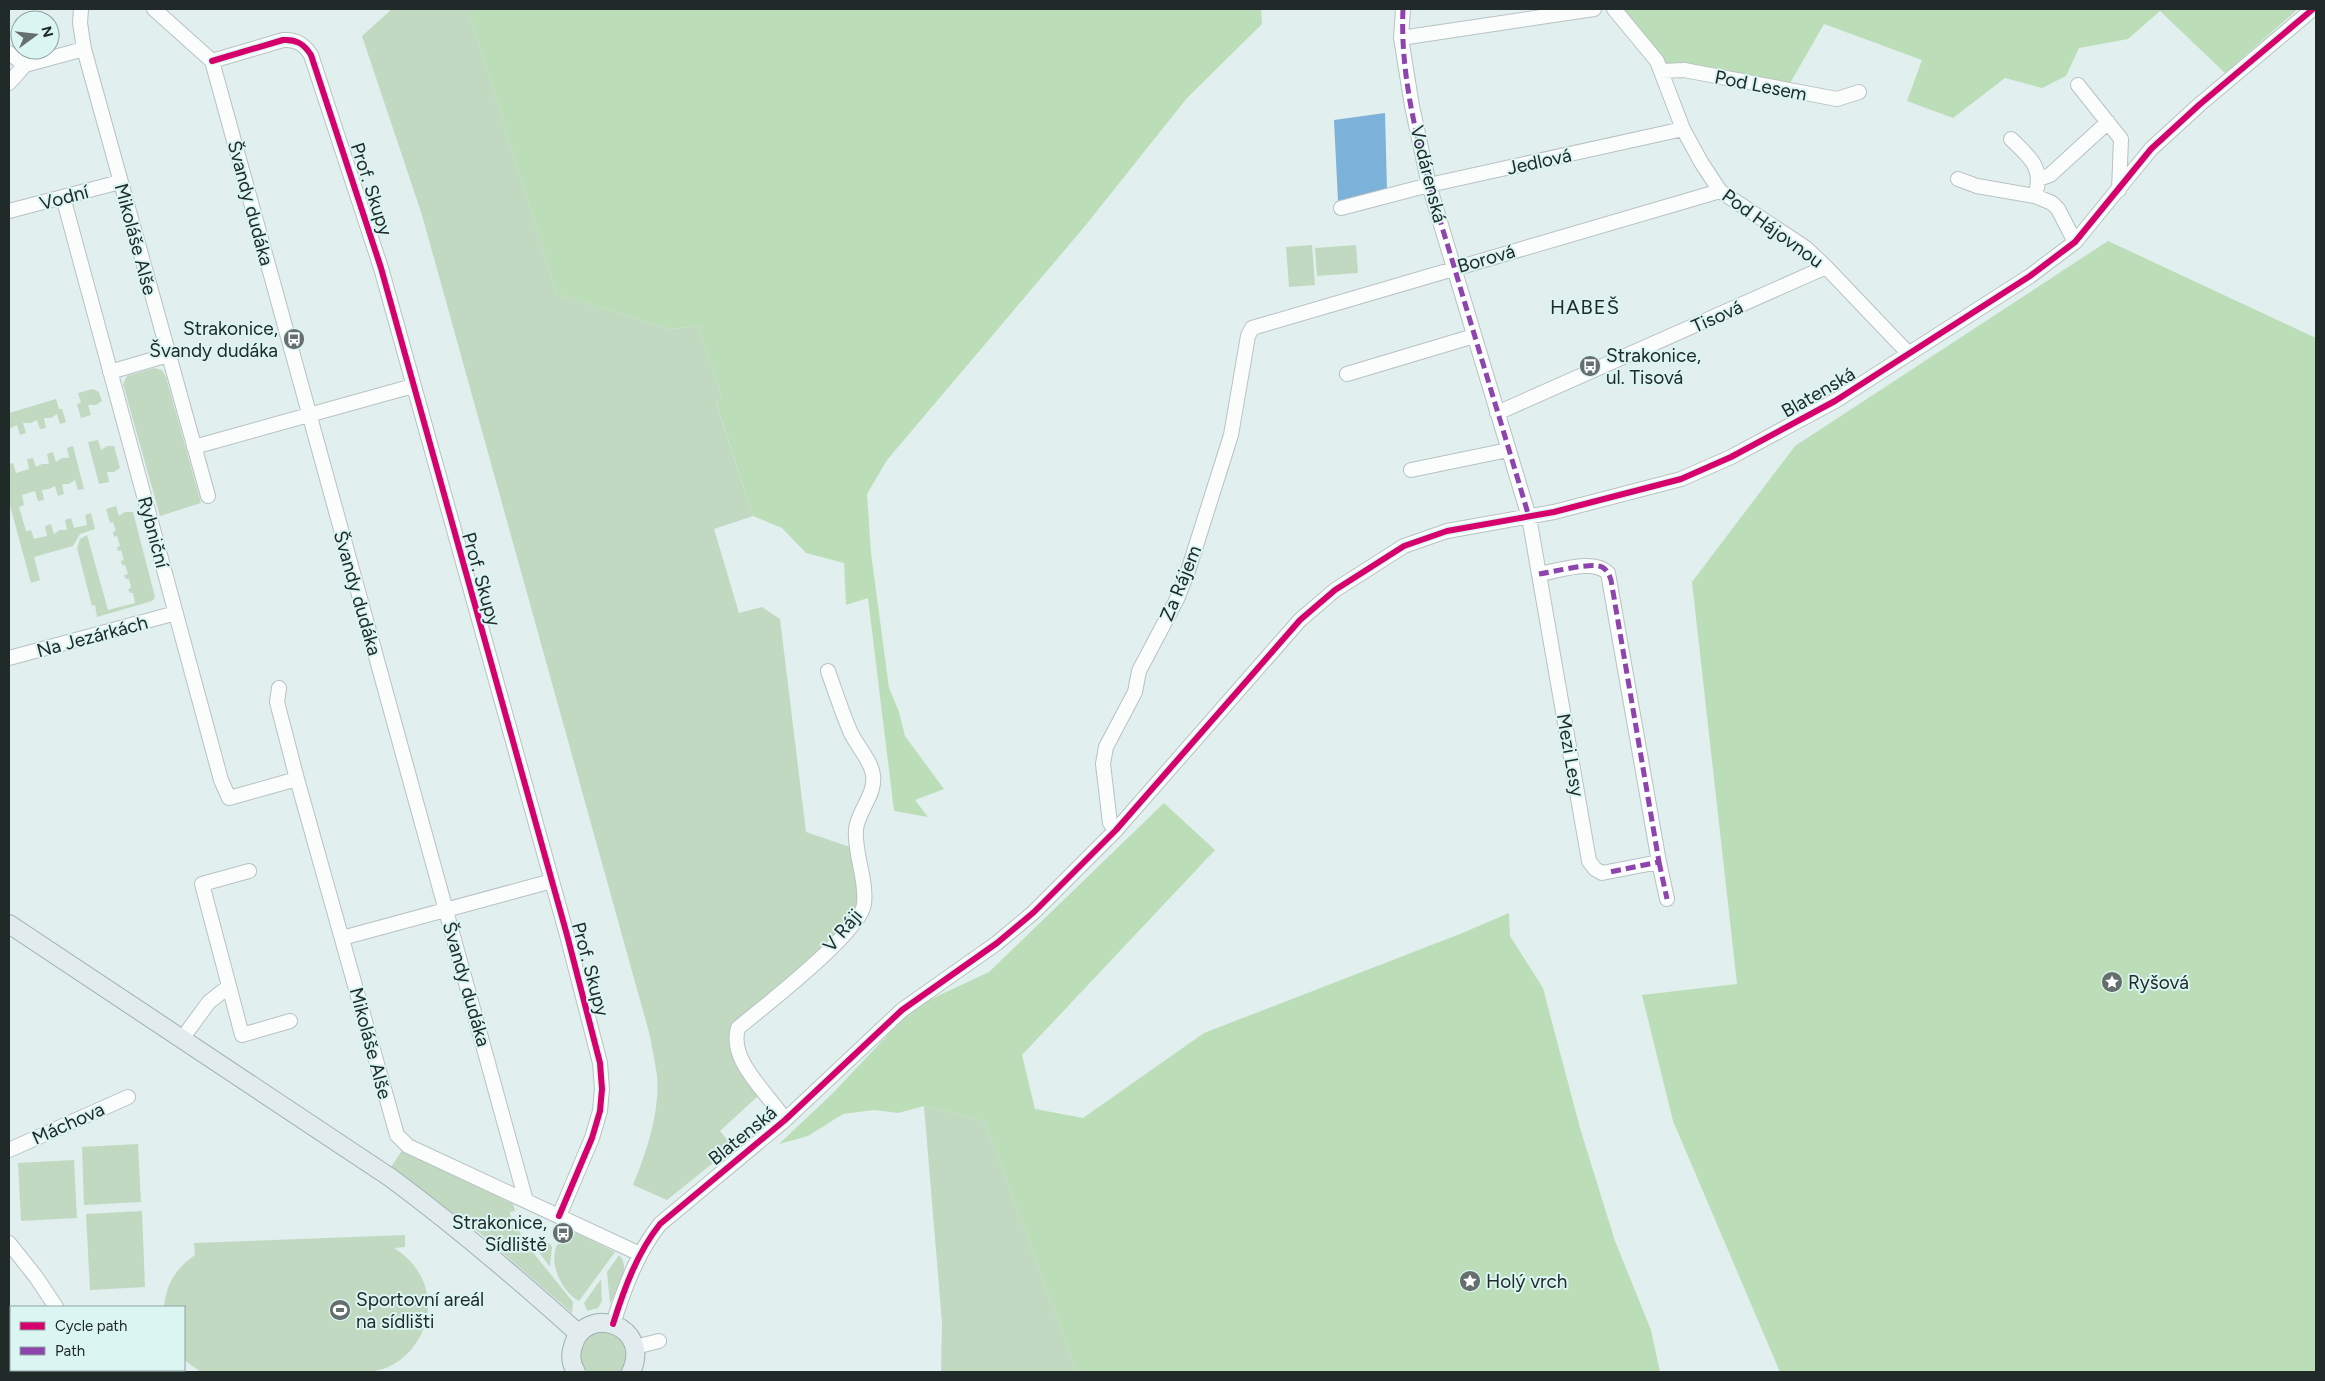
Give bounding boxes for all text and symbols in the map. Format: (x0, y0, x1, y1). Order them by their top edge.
north arrow (10, 10, 60, 60)
text: N (37, 24, 57, 39)
street label: Pod Lesem (1713, 65, 1809, 106)
street label: Vodárenská (1405, 123, 1452, 225)
street label: Švandy dudáka (223, 138, 278, 268)
street label: Prof. Skupy (346, 140, 397, 239)
street label: Jedlová (1505, 143, 1574, 180)
street label: Vodní (37, 180, 93, 215)
street label: Mikoláše Alše (110, 181, 161, 298)
street label: Pod Hájovnou (1718, 184, 1828, 273)
street label: Borová (1455, 239, 1518, 278)
district label: HABEŠ (1550, 295, 1620, 319)
street label: Tisová (1688, 295, 1746, 338)
place label: Strakonice, Švandy dudáka (149, 317, 278, 362)
bus stop icon: Strakonice, Švandy dudáka (282, 327, 306, 351)
place label: Strakonice, ul. Tisová (1606, 344, 1701, 389)
bus stop icon: Strakonice, ul. Tisová (1578, 354, 1602, 378)
street label: Blatenská (1777, 362, 1859, 423)
street label: Rybniční (133, 494, 175, 572)
street label: Švandy dudáka (329, 528, 386, 658)
street label: Prof. Skupy (457, 530, 506, 629)
street label: Za Rájem (1155, 542, 1206, 624)
street label: Na Jezárkách (34, 611, 150, 662)
street label: Mezi Lesy (1552, 712, 1589, 798)
street label: V Ráji (818, 904, 867, 956)
street label: Švandy dudáka (438, 919, 495, 1049)
street label: Prof. Skupy (567, 920, 614, 1019)
place icon: Ryšová (2100, 970, 2124, 994)
place label: Ryšová (2128, 971, 2189, 994)
street label: Mikoláše Alše (345, 985, 396, 1102)
street label: Máchova (28, 1097, 108, 1150)
street label: Blatenská (704, 1101, 781, 1170)
place label: Strakonice, Sídliště (452, 1211, 547, 1256)
bus stop icon: Strakonice, Sídliště (551, 1221, 575, 1245)
place icon: Holý vrch (1458, 1269, 1482, 1293)
place label: Holý vrch (1486, 1270, 1567, 1293)
place label: Sportovní areál na sídlišti (356, 1288, 484, 1333)
sports icon: Sportovní areál na sídlišti (328, 1298, 352, 1322)
legend (10, 1306, 185, 1371)
text: Cycle path (55, 1317, 127, 1335)
text: Path (55, 1342, 85, 1360)

